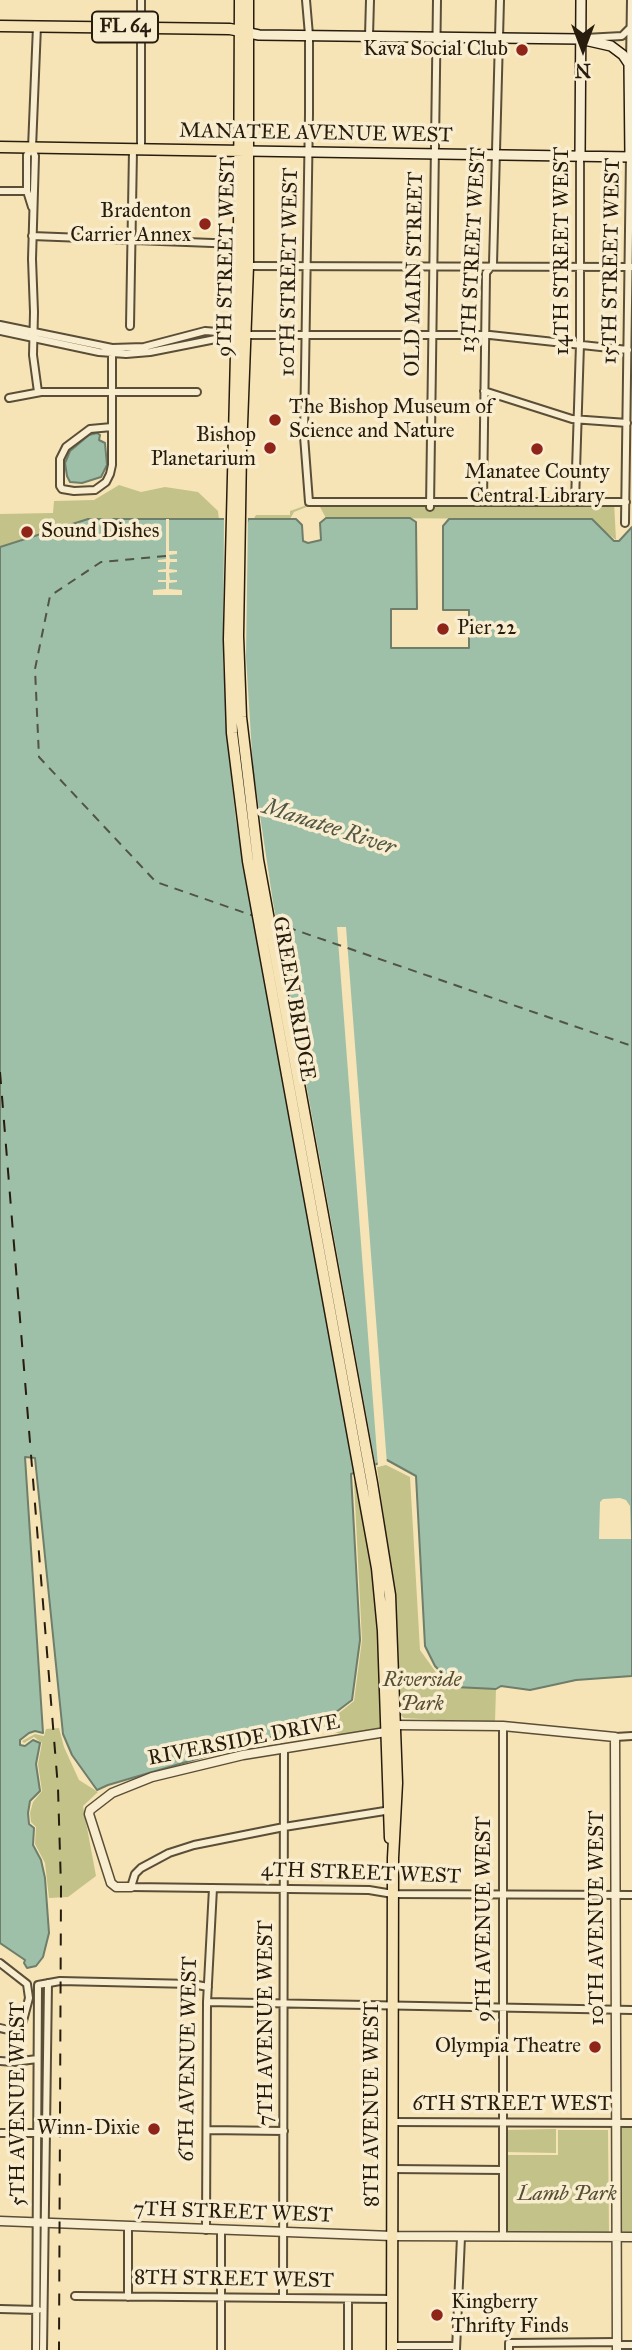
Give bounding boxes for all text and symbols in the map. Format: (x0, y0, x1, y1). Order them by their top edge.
road number: FL 64 (92, 12, 158, 42)
north arrow (548, 14, 618, 84)
place label: Kava Social Club (363, 37, 508, 63)
marker: Kava Social Club (514, 42, 530, 58)
text: N (575, 59, 591, 82)
street label: MANATEE AVENUE WEST (179, 119, 453, 149)
street label: 13TH STREET WEST (456, 147, 492, 353)
street label: 14TH STREET WEST (550, 147, 576, 355)
street label: 9TH STREET WEST (213, 157, 241, 357)
street label: 15TH STREET WEST (598, 157, 626, 365)
street label: 10TH STREET WEST (276, 167, 304, 377)
street label: OLD MAIN STREET (401, 171, 429, 377)
place label: Bradenton Carrier Annex (70, 199, 191, 249)
marker: Bradenton Carrier Annex (197, 216, 213, 232)
place label: The Bishop Museum of Science and Nature (289, 395, 493, 445)
marker: The Bishop Museum of Science and Nature (267, 412, 283, 428)
place label: Bishop Planetarium (151, 423, 256, 473)
marker: Bishop Planetarium (262, 440, 278, 456)
marker: Manatee County Central Library (529, 441, 545, 457)
place label: Manatee County Central Library (465, 460, 609, 510)
place label: Sound Dishes (41, 519, 159, 545)
marker: Sound Dishes (19, 524, 35, 540)
place label: Pier 22 (457, 616, 516, 642)
marker: Pier 22 (435, 621, 451, 637)
water label: Manatee River (259, 794, 399, 862)
street label: GREEN BRIDGE (266, 915, 320, 1083)
park label: Riverside Park (383, 1668, 461, 1718)
street label: RIVERSIDE DRIVE (146, 1710, 342, 1772)
street label: 10TH AVENUE WEST (585, 1810, 611, 2026)
street label: 9TH AVENUE WEST (472, 1816, 498, 2022)
street label: 4TH STREET WEST (260, 1858, 462, 1890)
street label: 7TH AVENUE WEST (254, 1920, 280, 2126)
street label: 6TH AVENUE WEST (175, 1956, 203, 2162)
street label: 8TH AVENUE WEST (360, 2001, 386, 2207)
street label: 5TH AVENUE WEST (6, 2002, 32, 2206)
place label: Olympia Theatre (435, 2034, 581, 2060)
marker: Olympia Theatre (587, 2039, 603, 2055)
street label: 6TH STREET WEST (412, 2092, 612, 2118)
place label: Winn-Dixie (37, 2116, 140, 2142)
marker: Winn-Dixie (146, 2121, 162, 2137)
park label: Lamb Park (517, 2182, 617, 2208)
street label: 7TH STREET WEST (133, 2197, 333, 2229)
street label: 8TH STREET WEST (134, 2266, 334, 2294)
place label: Kingberry Thrifty Finds (451, 2290, 569, 2340)
marker: Kingberry Thrifty Finds (429, 2307, 445, 2323)

